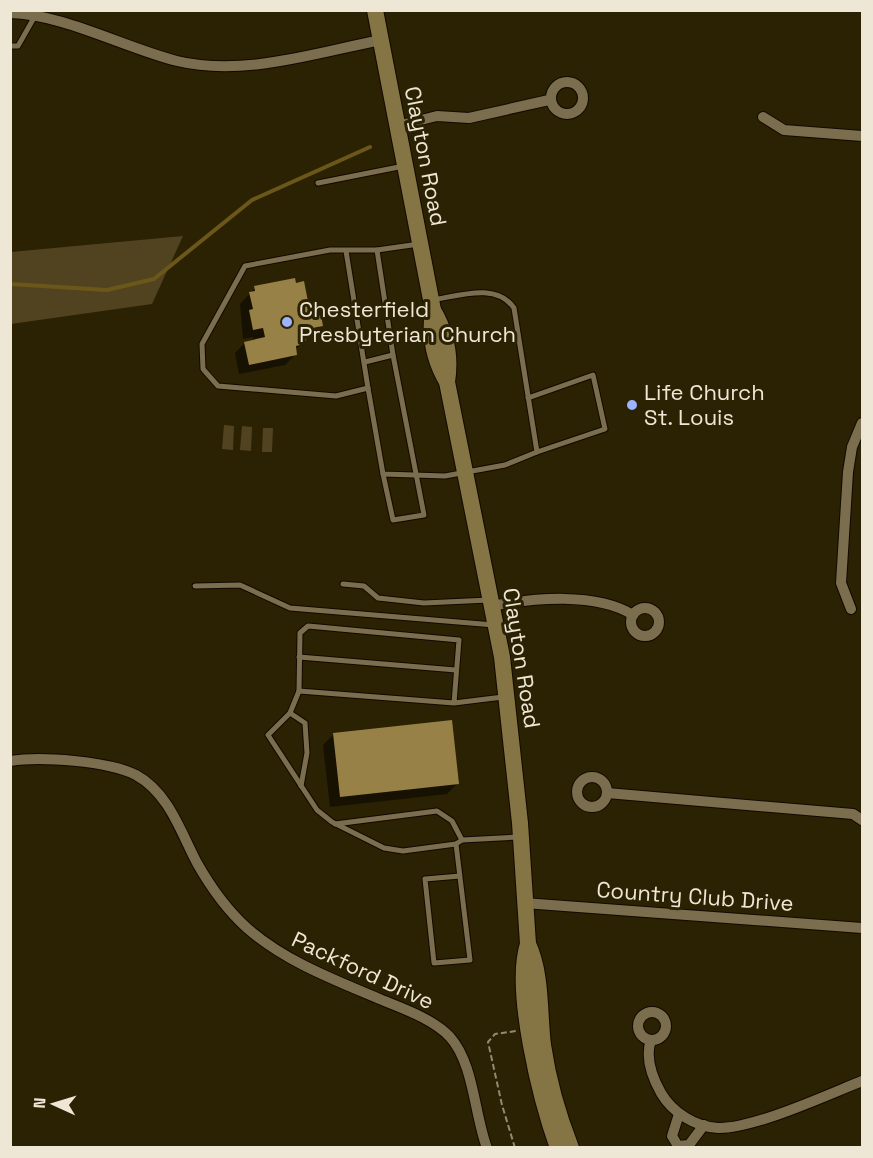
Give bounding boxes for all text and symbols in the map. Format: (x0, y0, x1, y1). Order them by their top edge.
street label: Clayton Road (399, 84, 453, 228)
place label: Chesterfield Presbyterian Church (299, 295, 516, 348)
marker: Chesterfield Presbyterian Church (280, 315, 294, 329)
place label: Life Church St. Louis (644, 378, 765, 431)
marker: Life Church St. Louis (625, 398, 639, 412)
street label: Clayton Road (497, 586, 547, 730)
street label: Country Club Drive (596, 875, 794, 917)
street label: Packford Drive (288, 925, 438, 1015)
north arrow (24, 1074, 84, 1134)
text: N (29, 1097, 50, 1109)

